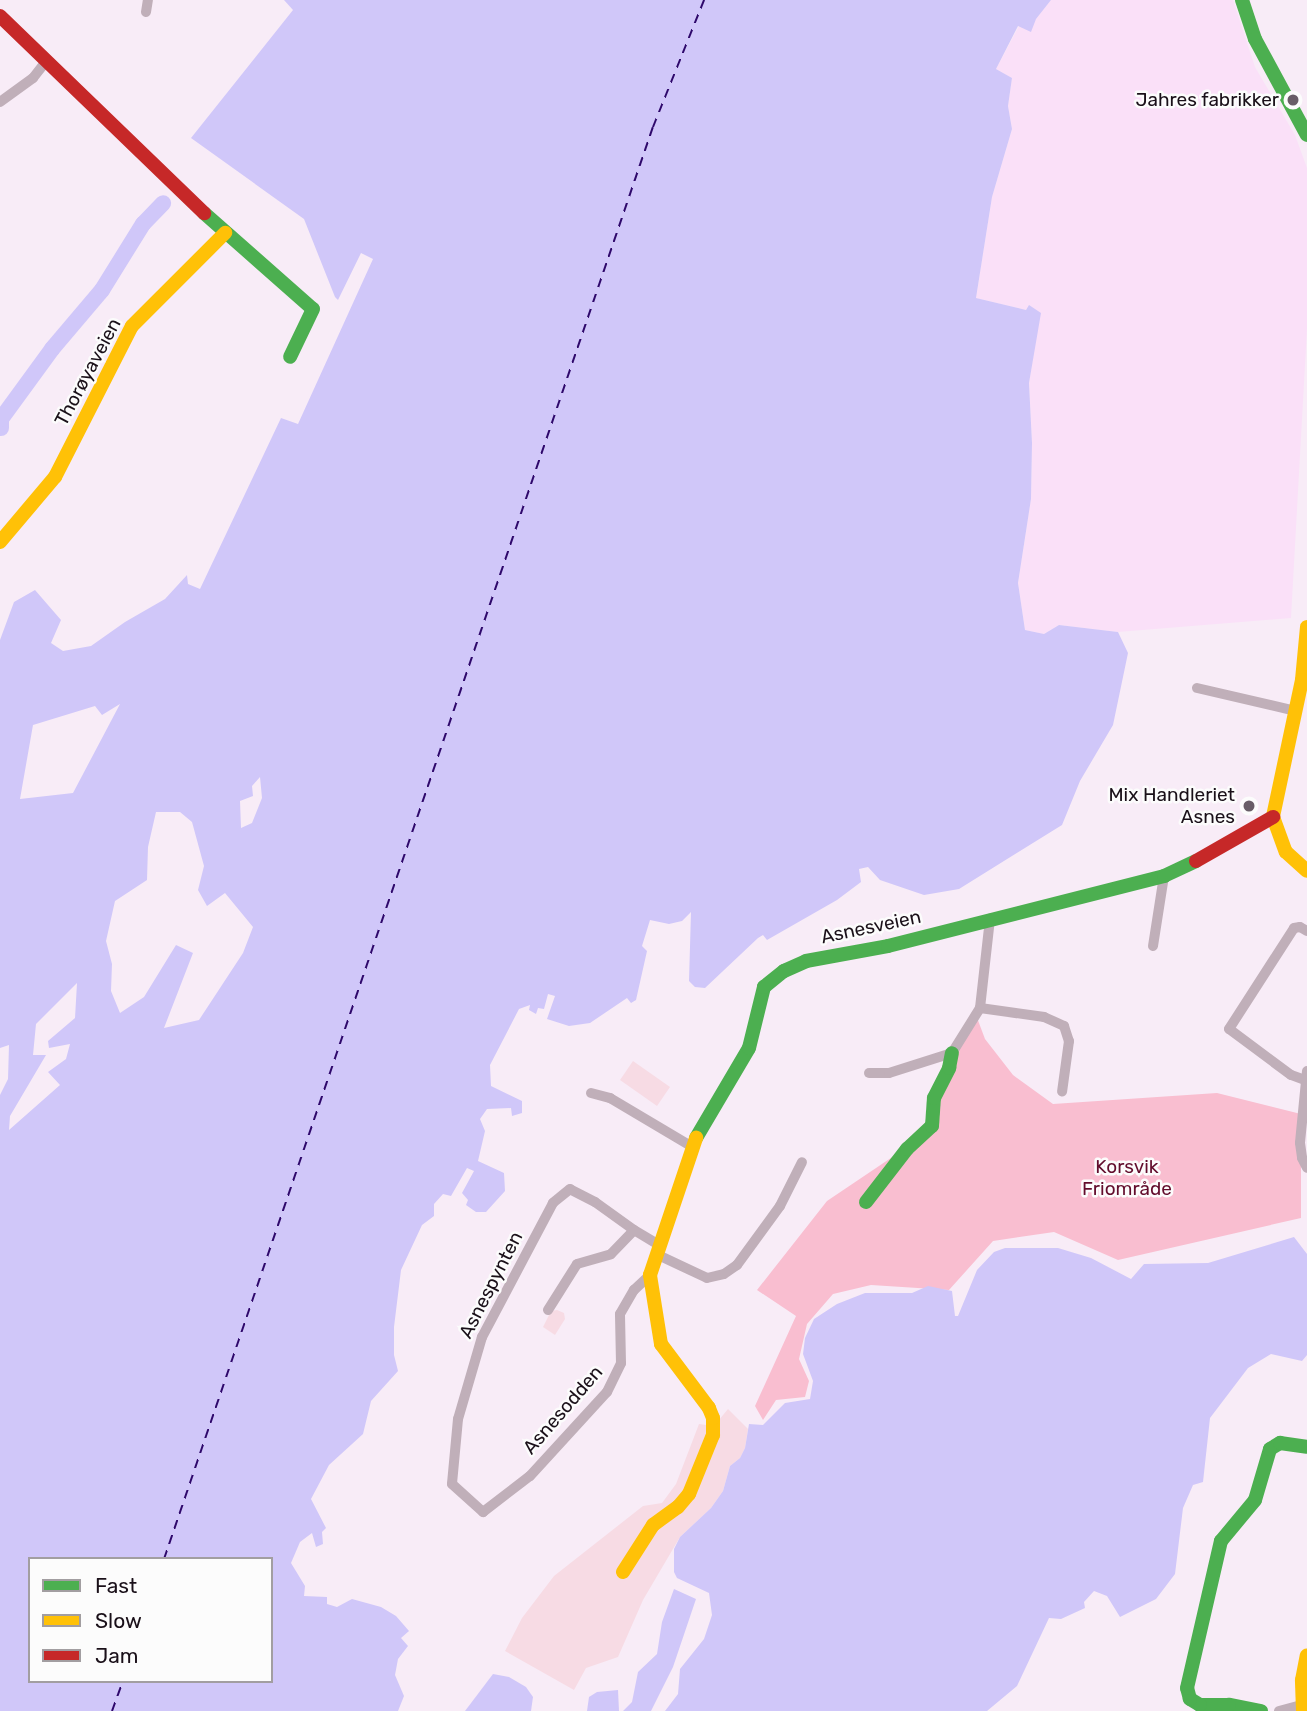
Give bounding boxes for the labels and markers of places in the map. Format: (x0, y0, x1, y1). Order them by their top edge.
place label: Jahres fabrikker (1135, 89, 1279, 111)
marker: Jahres fabrikker (1285, 92, 1301, 108)
place label: Mix Handleriet Asnes (1108, 784, 1235, 828)
marker: Mix Handleriet Asnes (1241, 798, 1257, 814)

